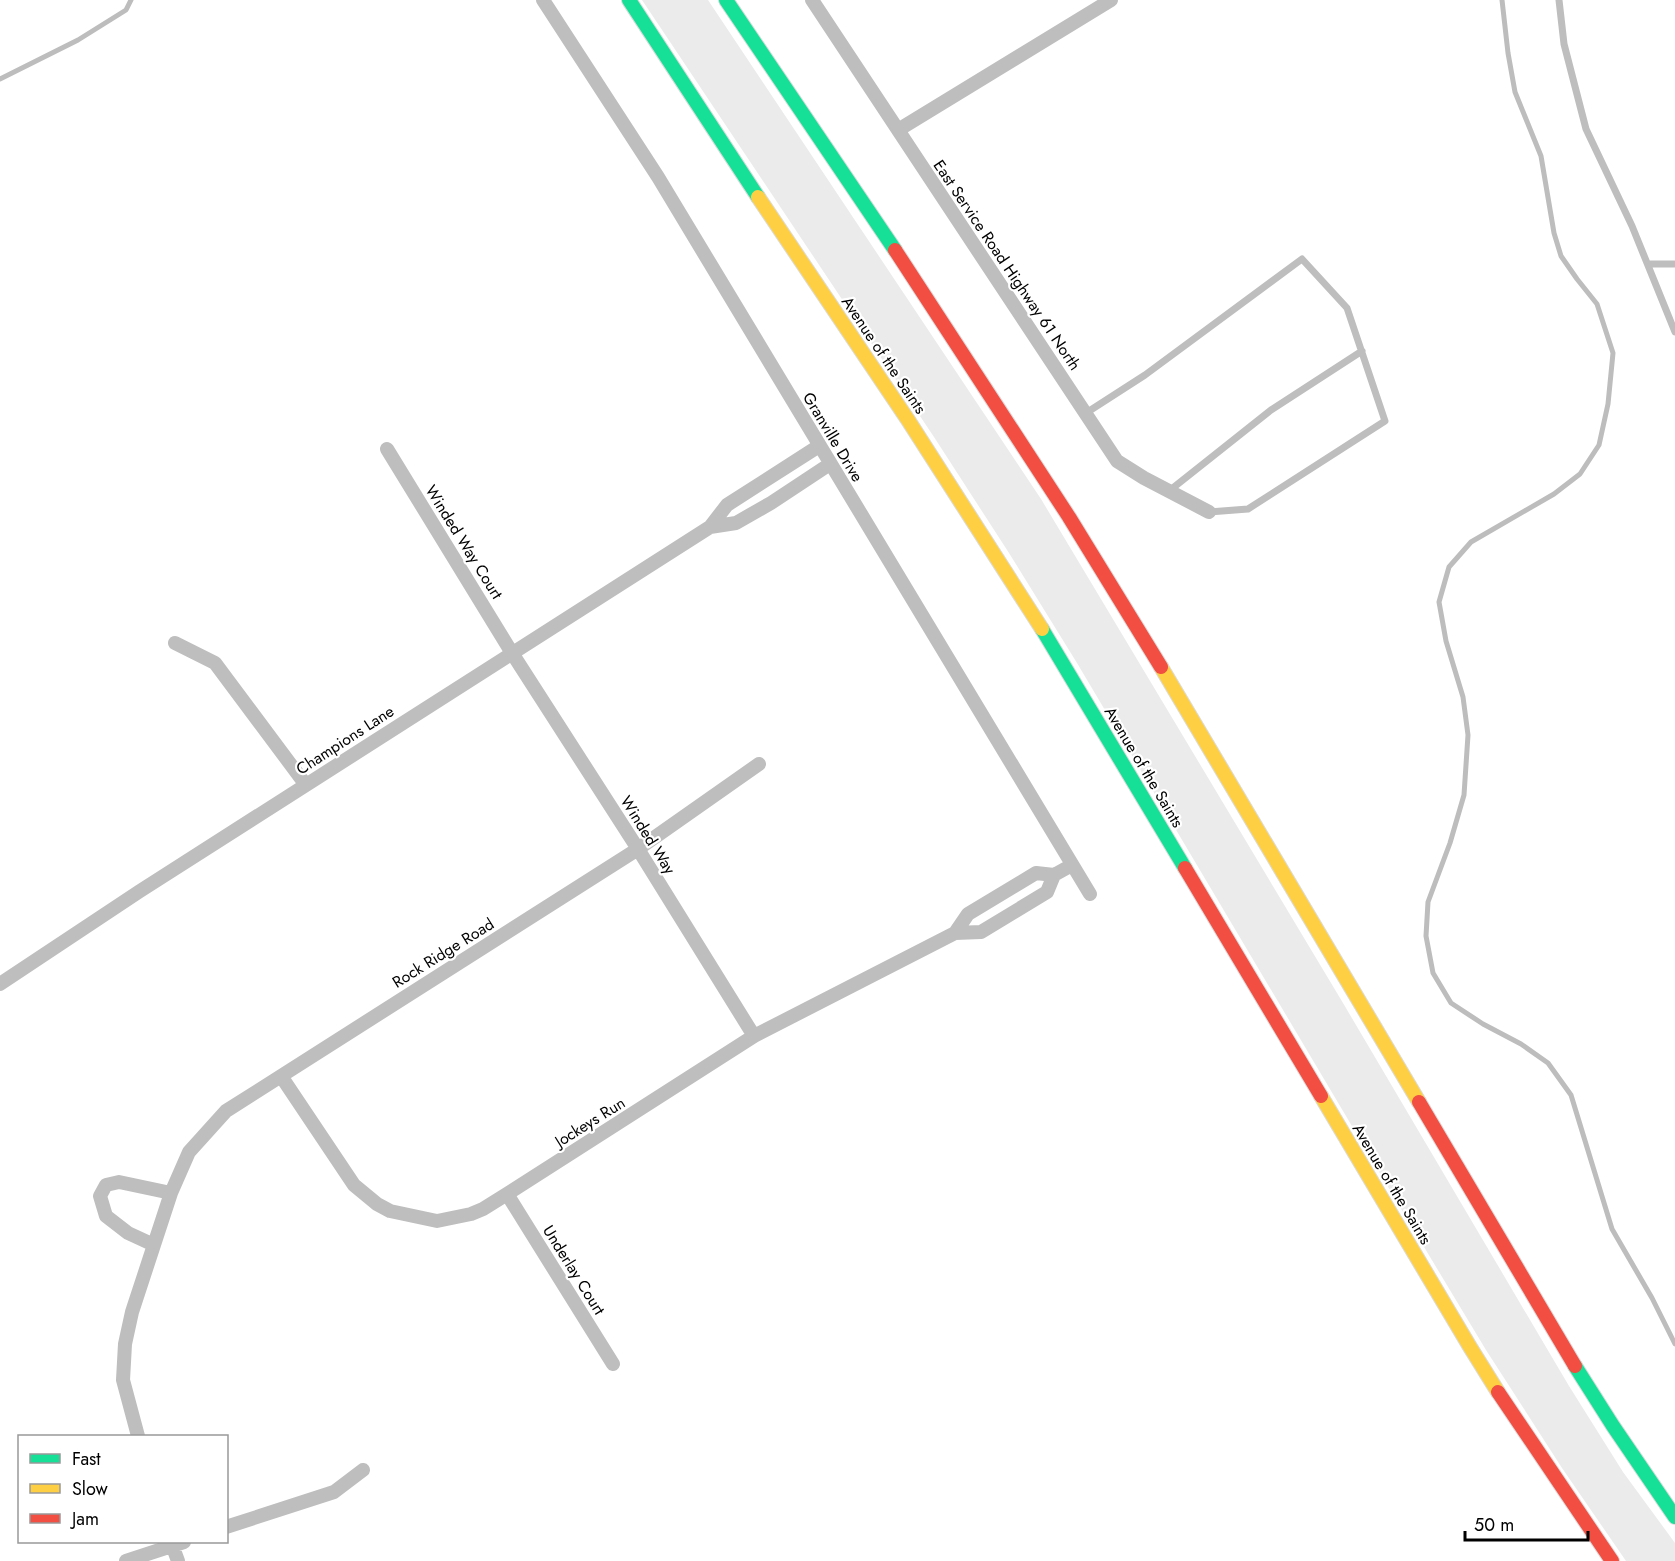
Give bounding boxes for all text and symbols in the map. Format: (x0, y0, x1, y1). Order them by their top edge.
street label: East Service Road Highway 61 North (928, 155, 1086, 375)
street label: Avenue of the Saints (836, 292, 932, 418)
street label: Granville Drive (797, 388, 869, 486)
street label: Winded Way Court (420, 480, 508, 604)
street label: Champions Lane (291, 700, 399, 780)
street label: Avenue of the Saints (1099, 702, 1189, 832)
street label: Winded Way (615, 791, 682, 879)
street label: Rock Ridge Road (388, 912, 498, 994)
street label: Jockeys Run (549, 1091, 630, 1154)
street label: Avenue of the Saints (1347, 1119, 1437, 1249)
street label: Underlay Court (537, 1221, 611, 1319)
legend (18, 1435, 228, 1543)
text: Fast (72, 1446, 101, 1472)
text: Slow (72, 1476, 109, 1502)
scale bar (1465, 1504, 1588, 1542)
text: Jam (70, 1506, 99, 1532)
text: 50 m (1474, 1512, 1514, 1538)

